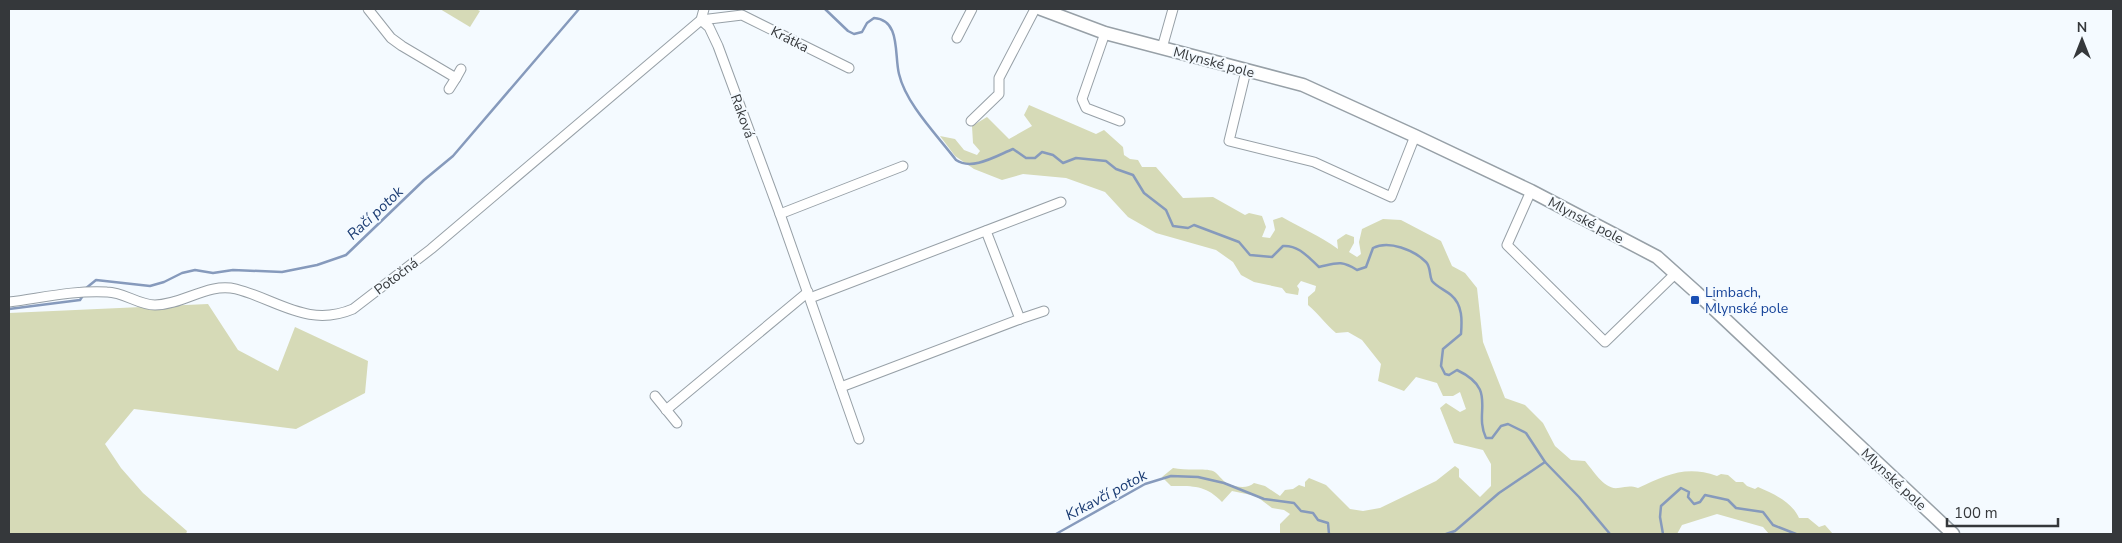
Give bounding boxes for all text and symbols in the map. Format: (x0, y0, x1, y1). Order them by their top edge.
north arrow (2057, 15, 2107, 65)
text: N (2077, 18, 2087, 37)
street label: Krátka (767, 22, 812, 57)
street label: Mlynské pole (1171, 43, 1257, 82)
street label: Raková (726, 91, 759, 141)
water label: Račí potok (342, 181, 408, 244)
street label: Mlynské pole (1545, 193, 1627, 248)
street label: Potočná (370, 254, 422, 299)
place label: Limbach, Mlynské pole (1705, 283, 1788, 318)
marker: Limbach, Mlynské pole (1689, 294, 1701, 306)
street label: Mlynské pole (1857, 444, 1931, 515)
water label: Krkavčí potok (1062, 465, 1151, 525)
scale bar (1947, 496, 2058, 528)
text: 100 m (1954, 503, 1998, 523)

